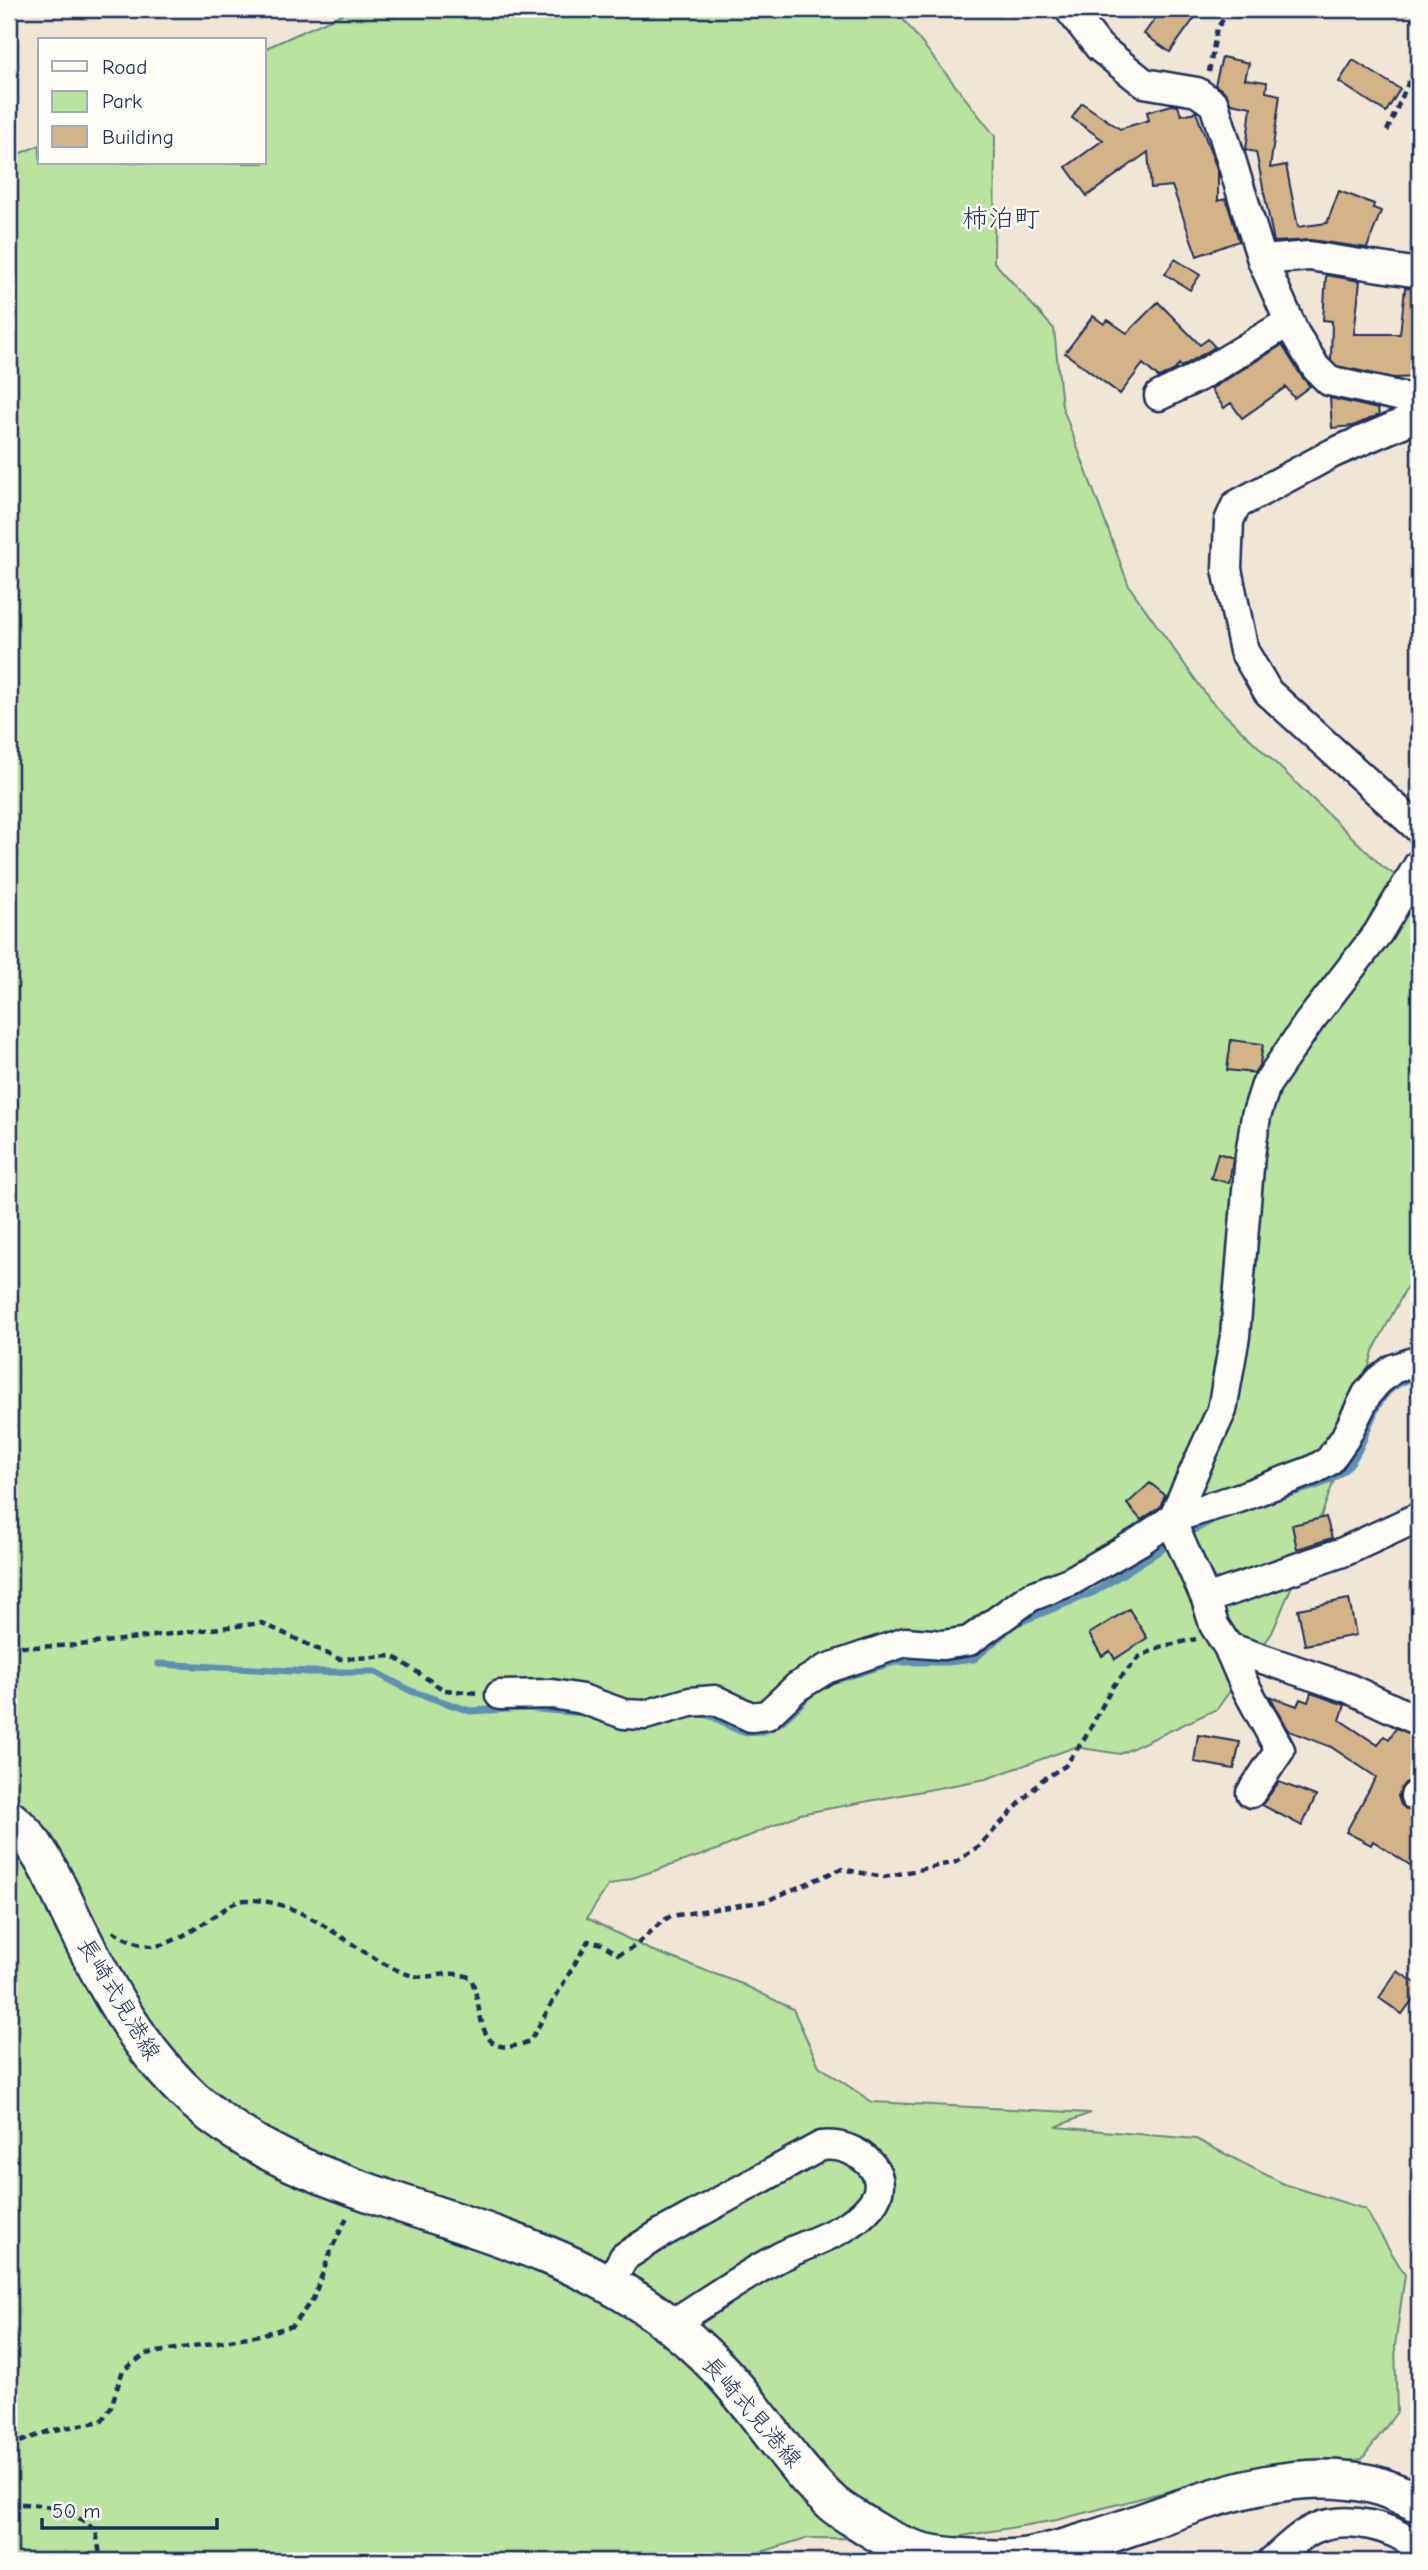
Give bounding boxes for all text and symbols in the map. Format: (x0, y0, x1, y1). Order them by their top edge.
legend (38, 38, 266, 164)
text: Road (102, 55, 147, 79)
text: Park (102, 89, 142, 113)
text: Building (102, 125, 174, 149)
district label: 柿泊町 (962, 204, 1040, 234)
street label: 長崎式見港線 (72, 1933, 166, 2065)
street label: 長崎式見港線 (697, 2351, 807, 2473)
scale bar (42, 2486, 217, 2530)
text: 50 m (52, 2499, 101, 2523)

